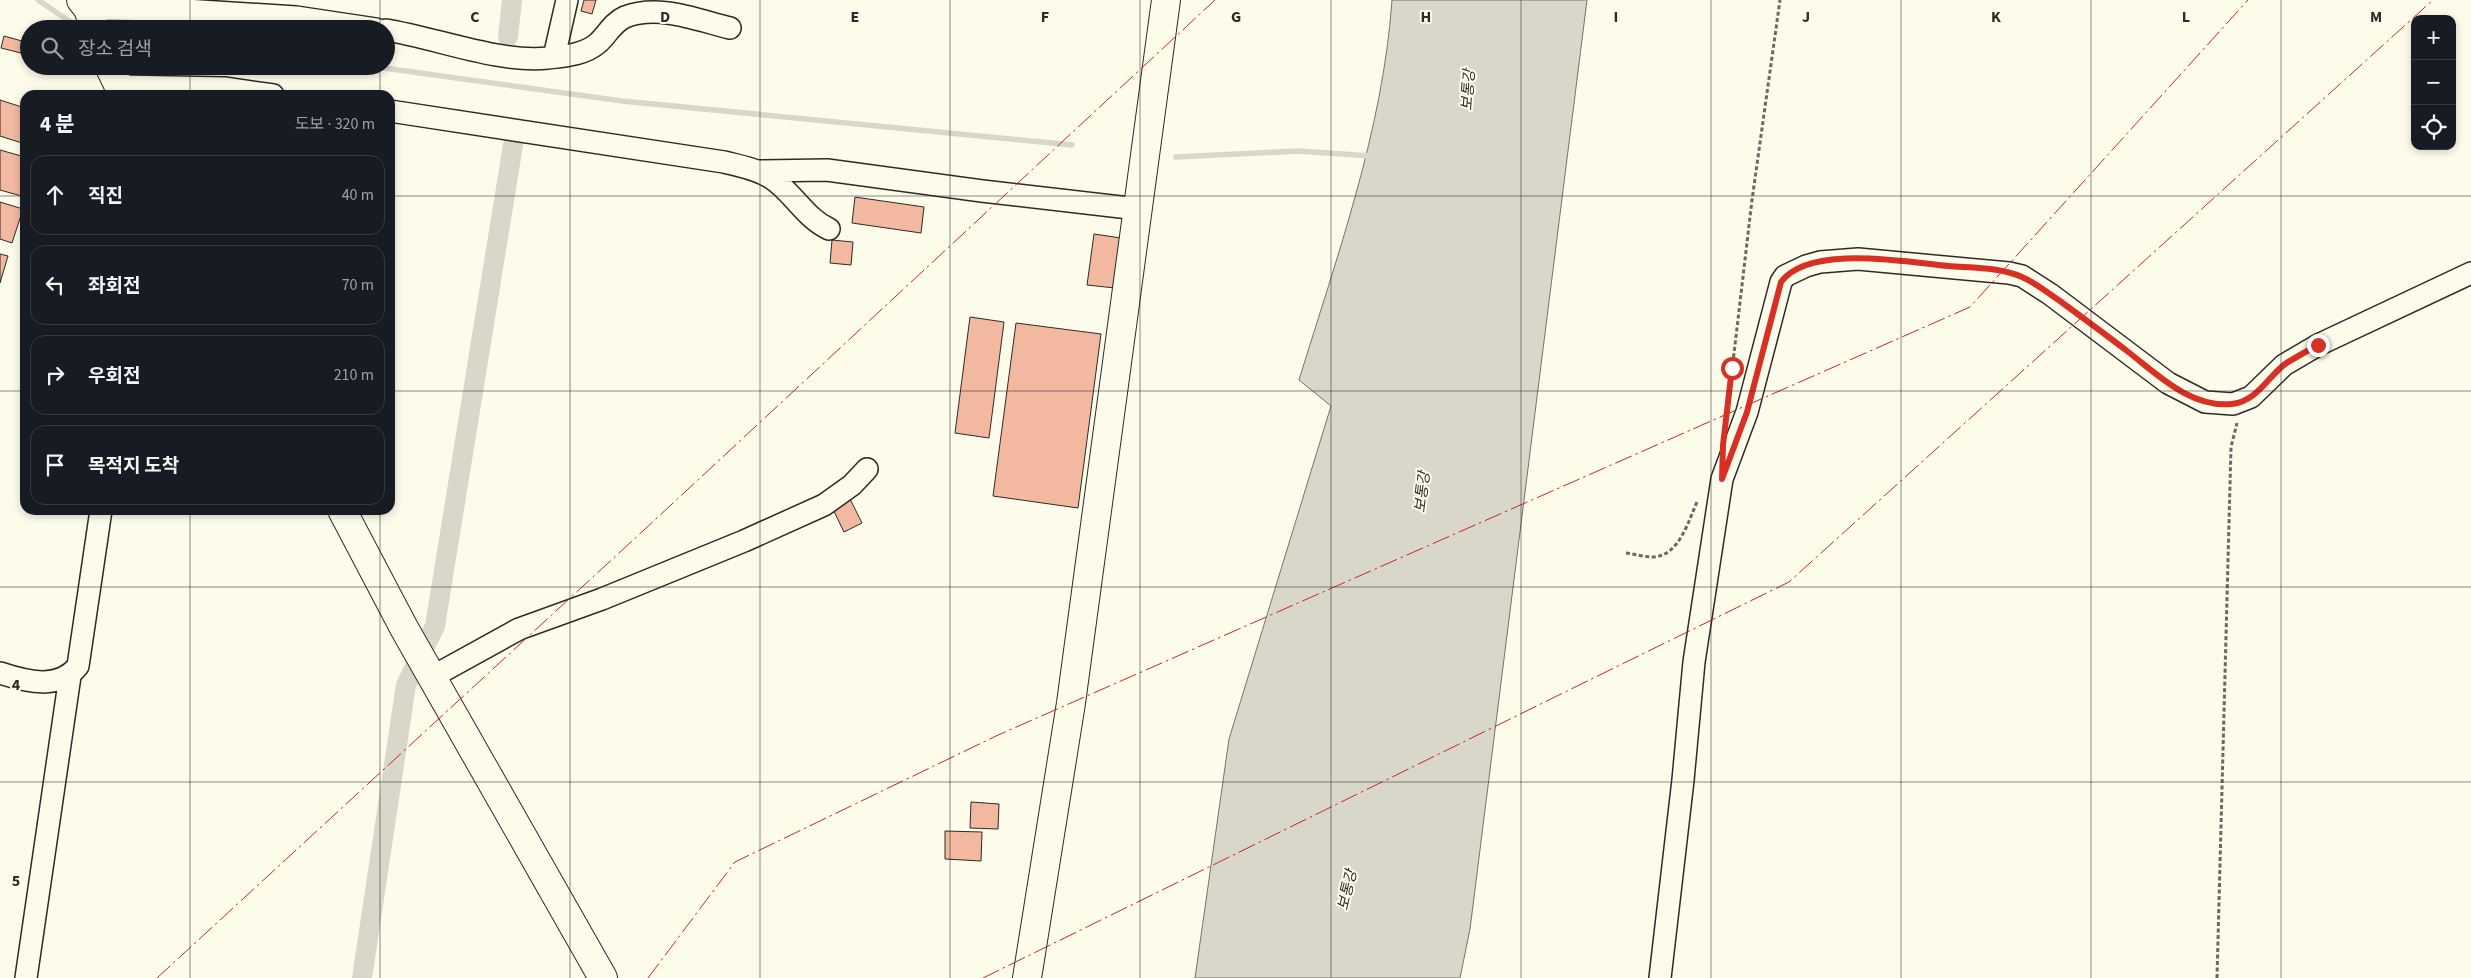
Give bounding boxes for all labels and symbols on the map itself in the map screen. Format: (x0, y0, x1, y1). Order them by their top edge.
text: C (470, 6, 480, 28)
text: D (660, 6, 670, 28)
text: E (851, 6, 859, 28)
text: F (1041, 6, 1049, 28)
text: G (1231, 6, 1241, 28)
text: H (1421, 6, 1431, 28)
text: I (1614, 6, 1618, 28)
text: J (1802, 6, 1810, 28)
text: K (1991, 6, 2001, 28)
text: L (2182, 6, 2190, 28)
text: M (2370, 6, 2382, 28)
water label: 보통강 (1457, 66, 1481, 111)
route end (2307, 334, 2330, 357)
route start (1721, 357, 1744, 380)
water label: 보통강 (1410, 468, 1436, 514)
text: 4 (12, 674, 21, 696)
water label: 보통강 (1333, 865, 1363, 913)
text: 5 (12, 870, 20, 892)

